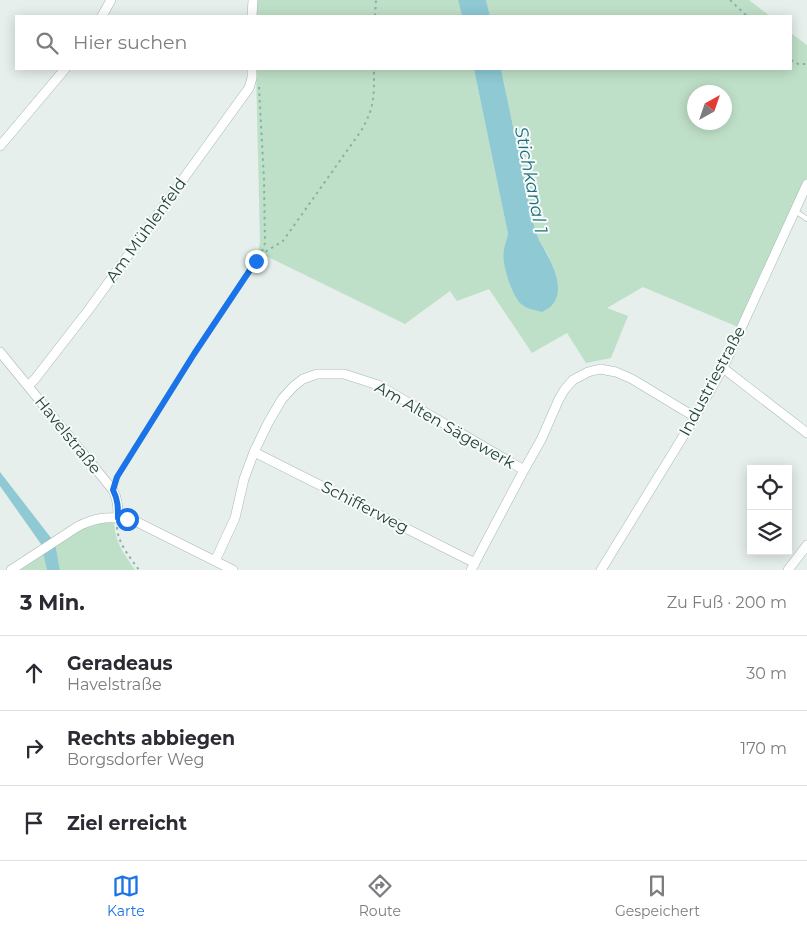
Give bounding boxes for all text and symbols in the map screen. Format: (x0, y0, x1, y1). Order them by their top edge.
search box (15, 15, 792, 70)
icon: search (33, 29, 61, 57)
text: Hier suchen (73, 31, 187, 54)
north arrow (687, 85, 732, 130)
water label: Stichkanal 1 (510, 125, 552, 236)
street label: Am Mühlenfeld (102, 174, 190, 286)
route end (245, 250, 268, 273)
street label: Industriestraße (675, 323, 749, 439)
street label: Am Alten Sägewerk (372, 377, 519, 473)
street label: Havelstraße (31, 392, 105, 478)
map controls (747, 465, 792, 555)
button: locate (747, 465, 792, 510)
street label: Schifferweg (318, 477, 412, 537)
route start (116, 508, 139, 531)
button: layers (747, 510, 792, 555)
text: 3 Min. (20, 590, 85, 615)
text: Zu Fuß · 200 m (667, 593, 787, 612)
text: Geradeaus (67, 652, 173, 675)
icon: ahead (20, 659, 48, 687)
text: 30 m (746, 664, 787, 683)
text: Havelstraße (67, 675, 162, 694)
text: Rechts abbiegen (67, 727, 235, 750)
icon: right (20, 734, 48, 762)
text: 170 m (740, 739, 787, 758)
text: Borgsdorfer Weg (67, 750, 204, 769)
icon: arrive (20, 809, 48, 837)
text: Ziel erreicht (67, 812, 187, 835)
tab: Karte (107, 872, 145, 920)
tab: Route (359, 872, 401, 920)
tab: Gespeichert (615, 872, 700, 920)

